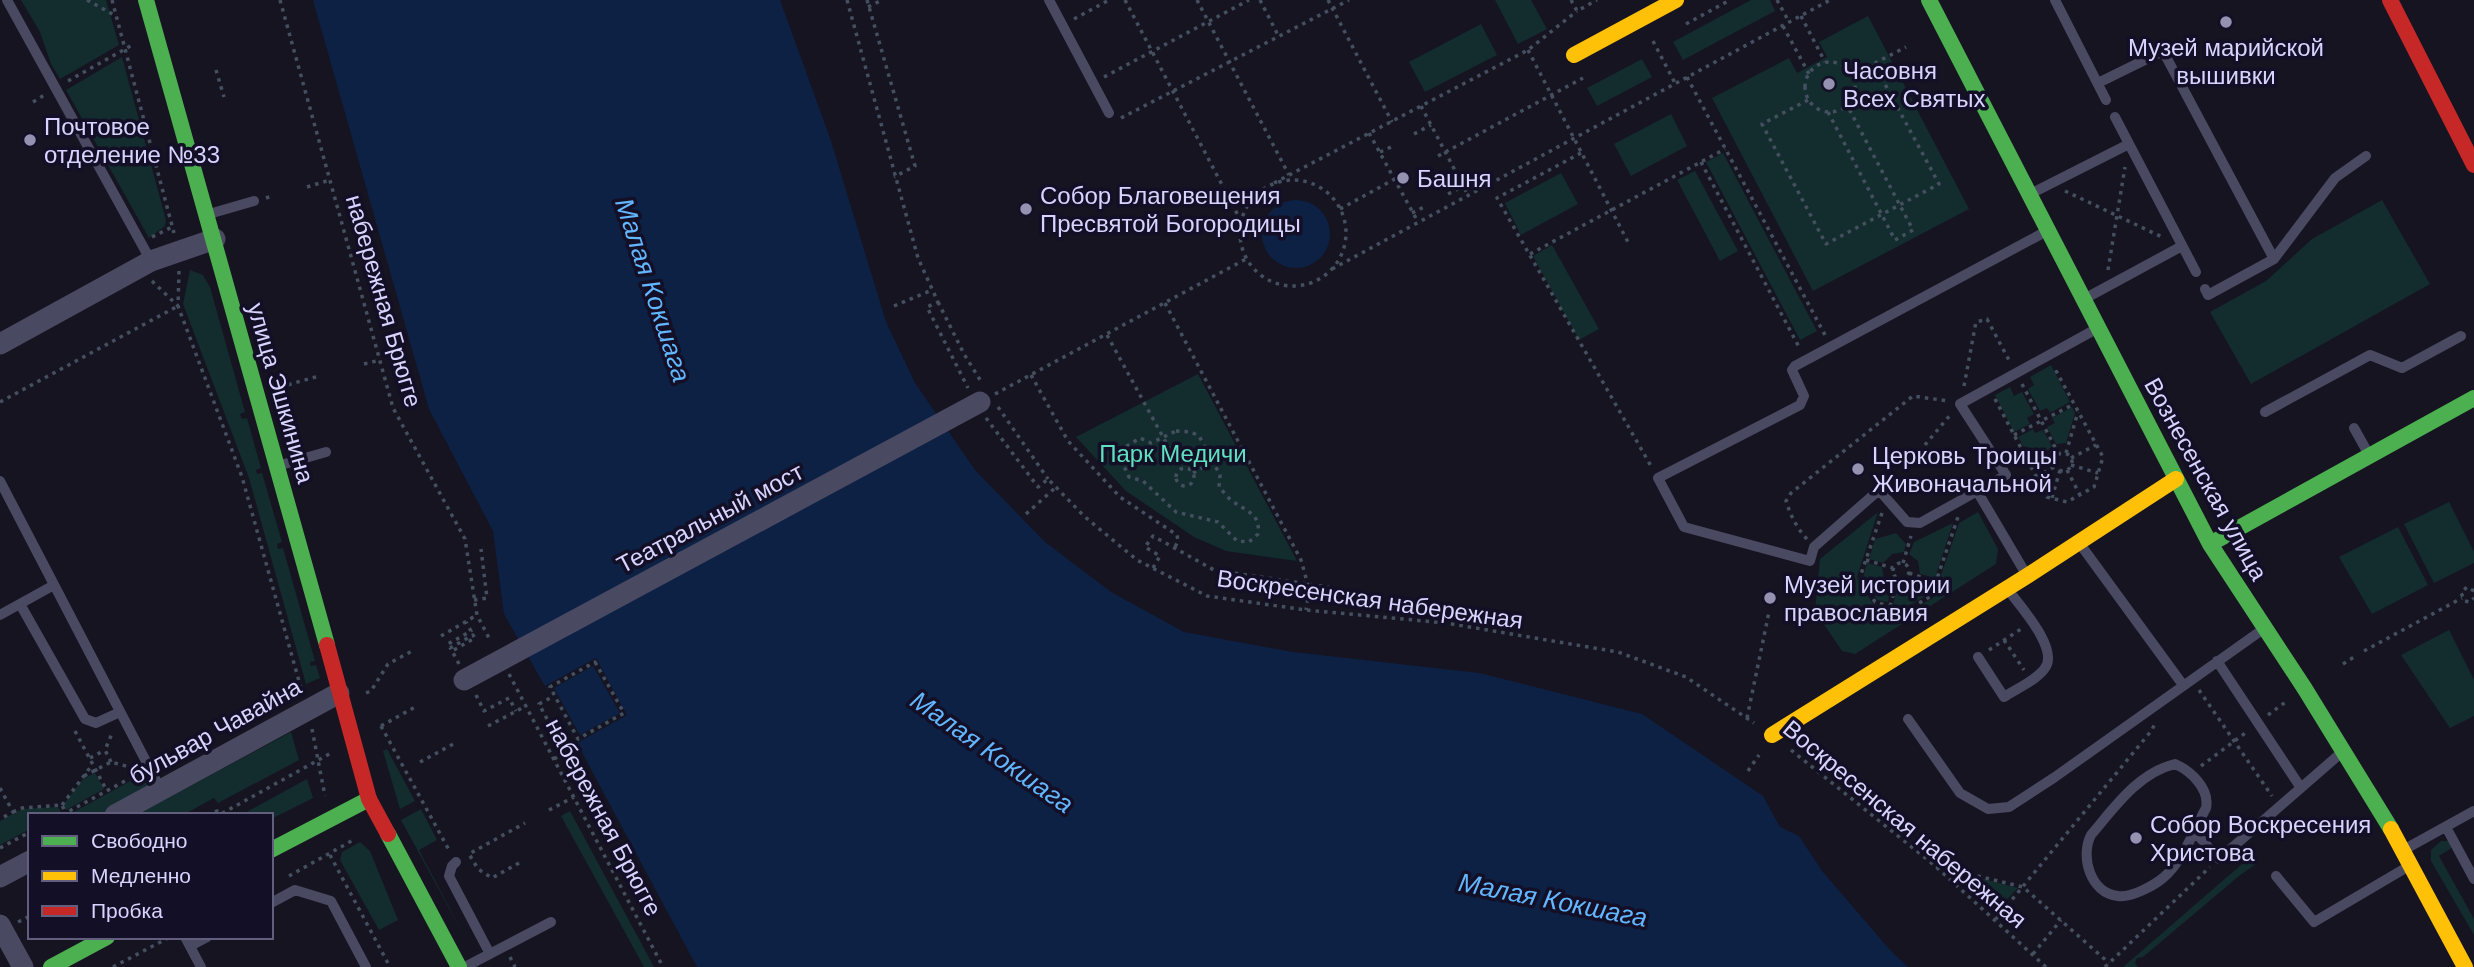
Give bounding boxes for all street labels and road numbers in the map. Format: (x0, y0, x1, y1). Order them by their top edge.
street label: набережная Брюгге (341, 192, 427, 410)
street label: улица Эшкинина (242, 300, 320, 487)
street label: Вознесенская улица (2139, 373, 2273, 586)
street label: Театральный мост (612, 457, 808, 579)
street label: Воскресенская набережная (1215, 564, 1525, 634)
street label: бульвар Чавайна (124, 672, 306, 789)
street label: набережная Брюгге (541, 714, 667, 920)
street label: Воскресенская набережная (1778, 714, 2032, 934)

